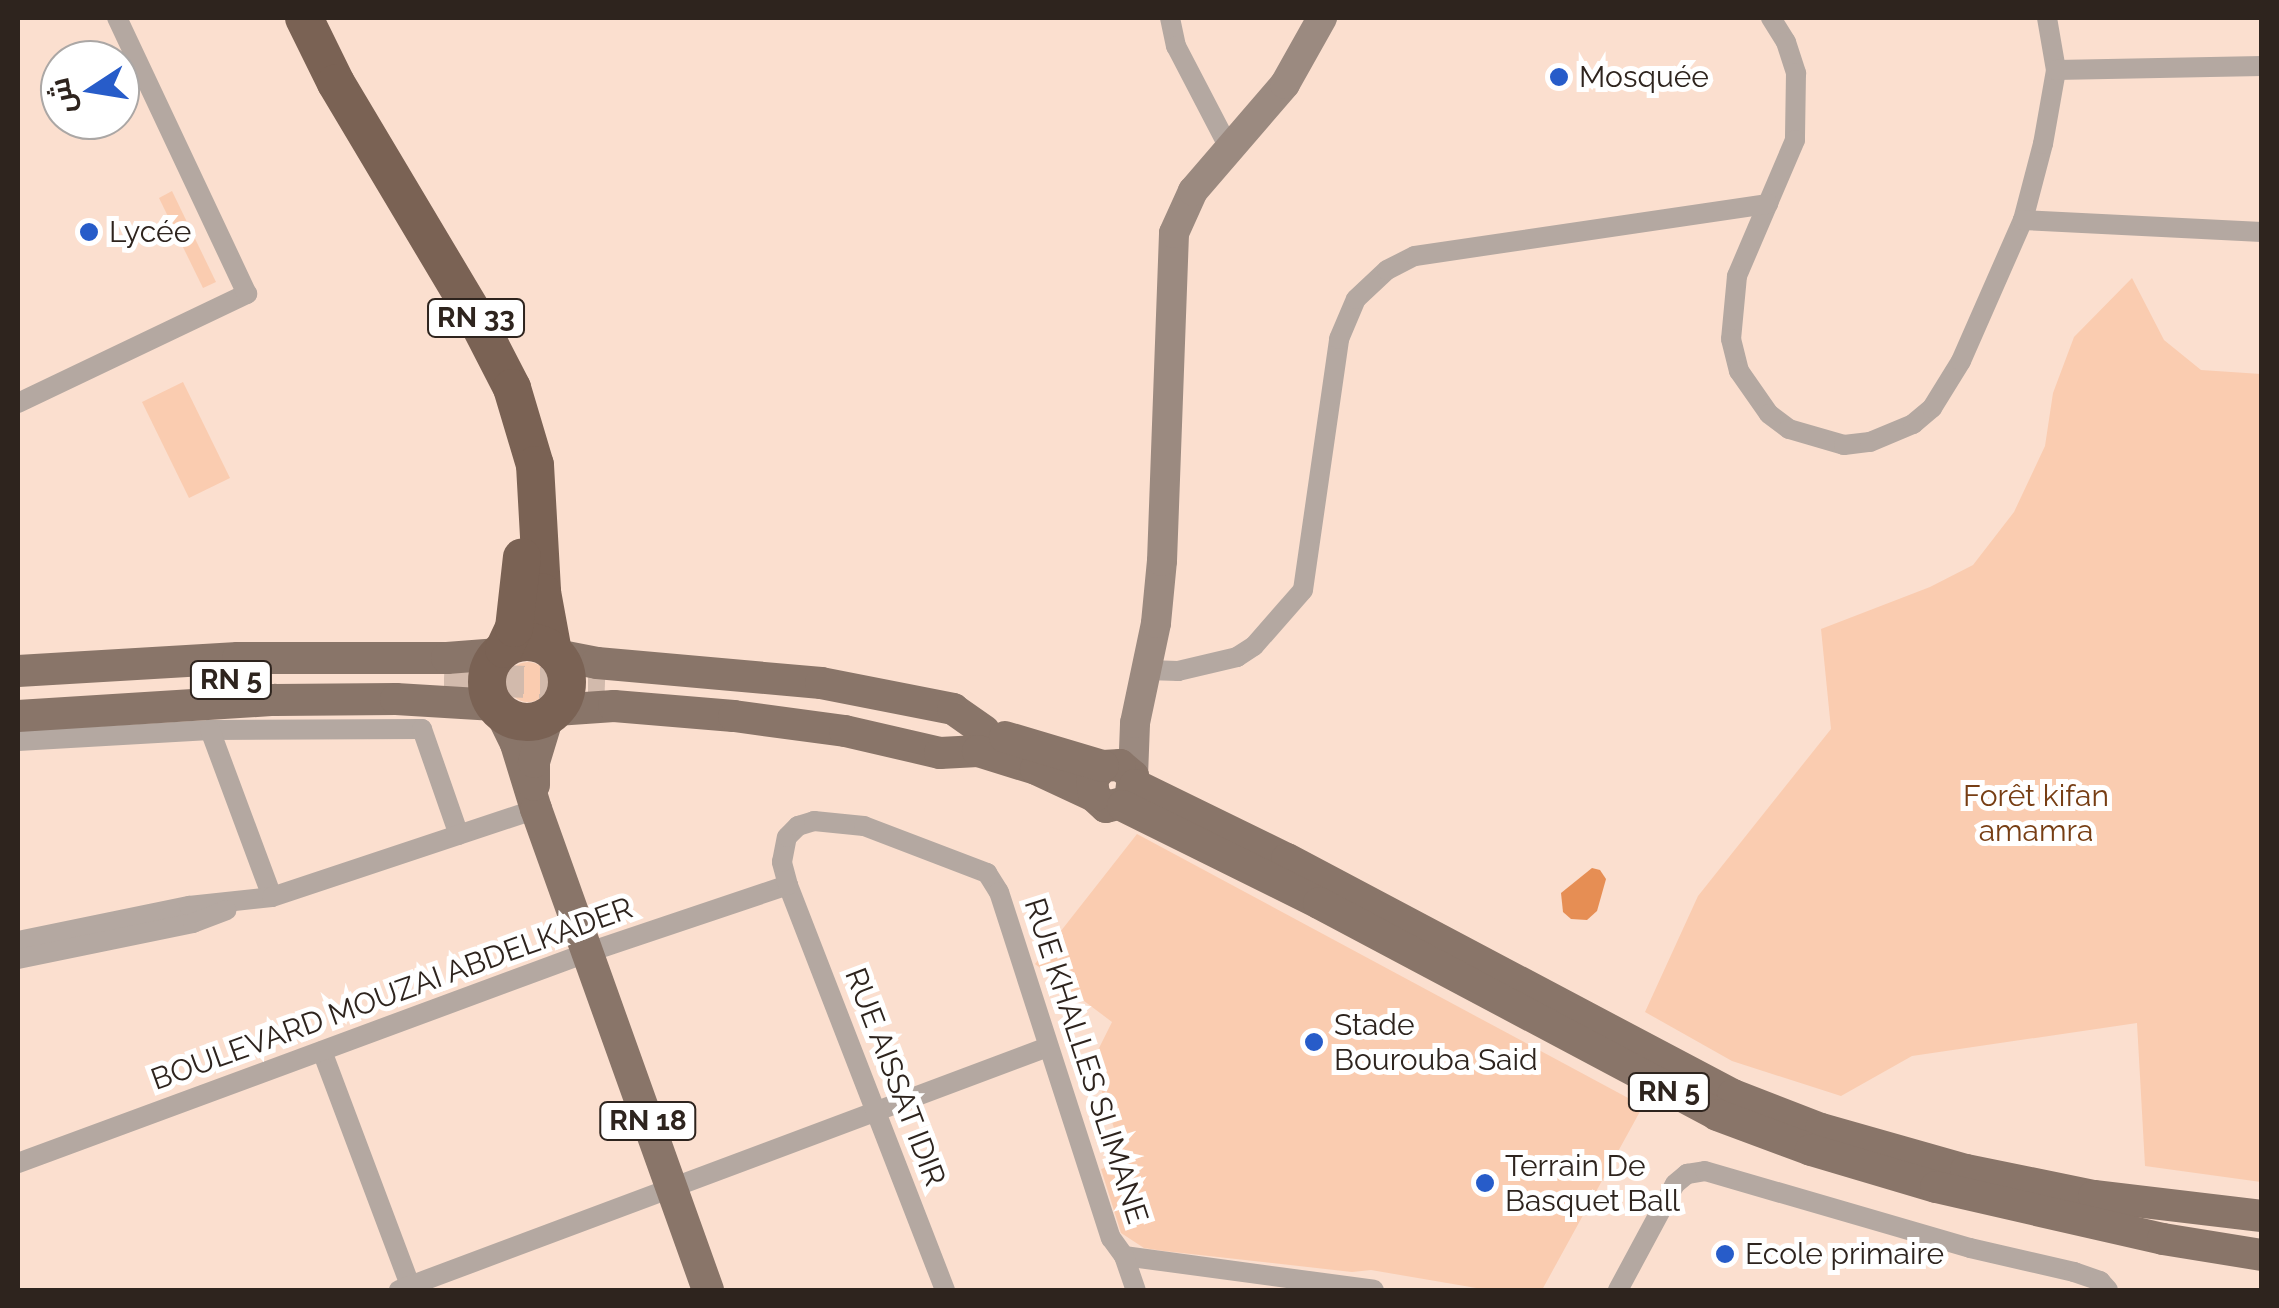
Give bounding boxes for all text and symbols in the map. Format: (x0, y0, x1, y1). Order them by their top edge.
north arrow (40, 40, 140, 140)
place label: Mosquée (1579, 59, 1709, 95)
marker: Mosquée (1548, 66, 1570, 88)
text: ش (42, 75, 82, 117)
place label: Lycée (109, 214, 191, 250)
marker: Lycée (78, 221, 100, 243)
road number: RN 33 (426, 295, 526, 341)
road number: RN 5 (188, 657, 274, 703)
park label: Forêt kifan amamra (1963, 778, 2109, 848)
street label: BOULEVARD MOUZAI ABDELKADER (146, 890, 638, 1098)
street label: RUE KHALLES SLIMANE (1016, 894, 1156, 1228)
street label: RUE AISSAT IDIR (837, 962, 953, 1192)
place label: Stade Bourouba Said (1334, 1007, 1538, 1078)
marker: Stade Bourouba Said (1303, 1031, 1325, 1053)
road number: RN 5 (1626, 1069, 1712, 1115)
road number: RN 18 (598, 1098, 698, 1144)
place label: Terrain De Basquet Ball (1505, 1148, 1680, 1218)
marker: Terrain De Basquet Ball (1474, 1172, 1496, 1194)
place label: Ecole primaire (1745, 1236, 1944, 1272)
marker: Ecole primaire (1714, 1243, 1736, 1265)

